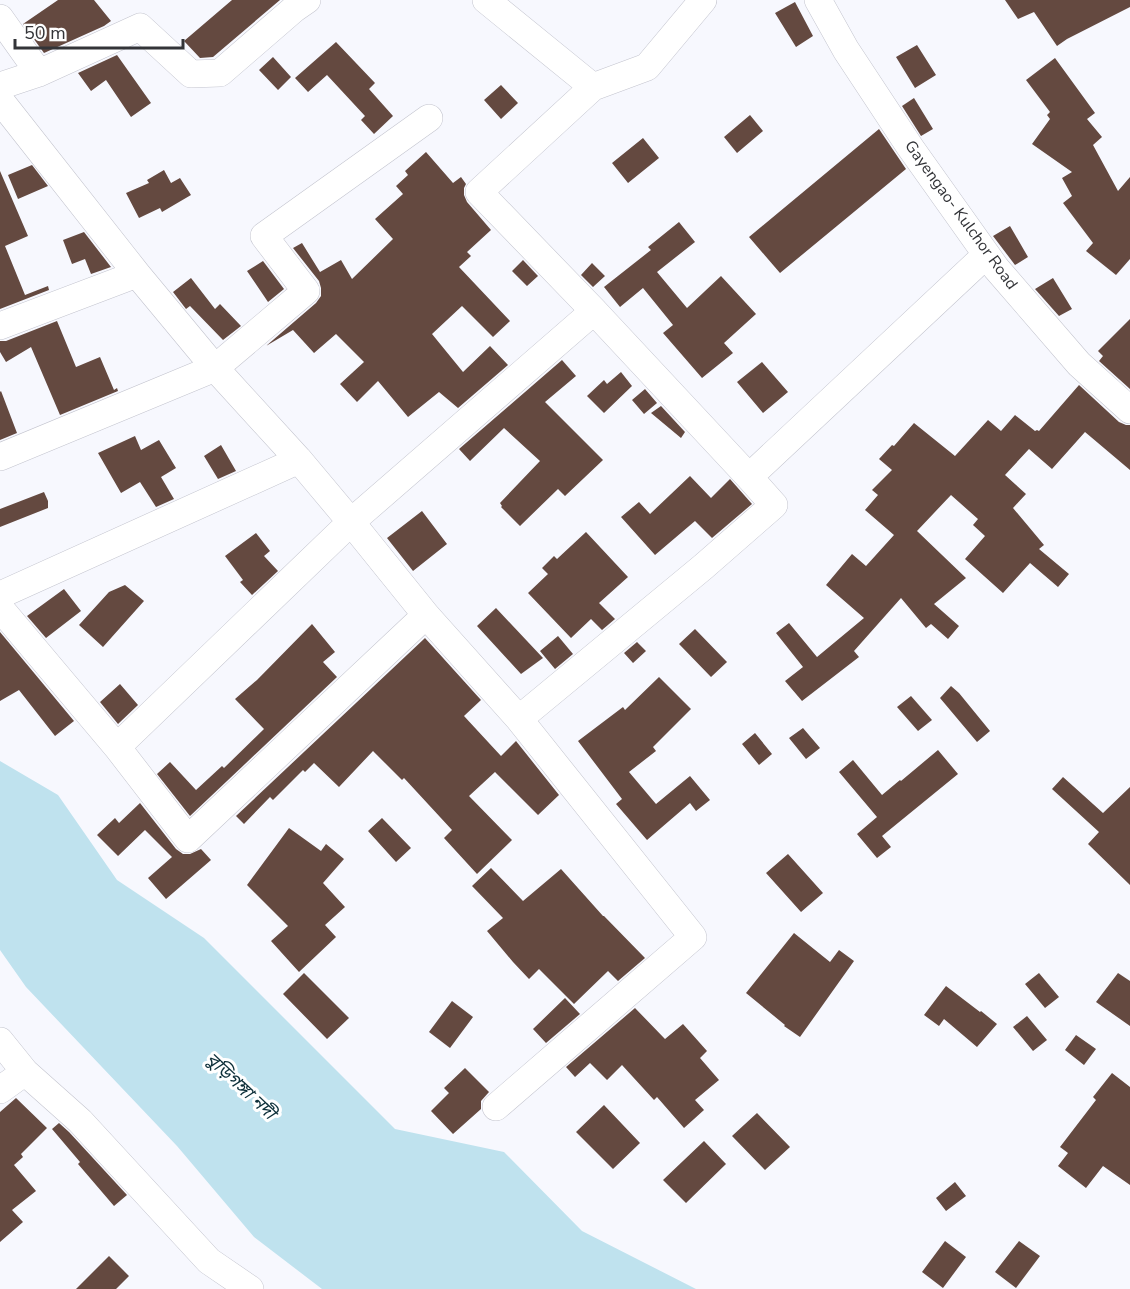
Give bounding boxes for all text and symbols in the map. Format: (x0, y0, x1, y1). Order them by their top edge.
scale bar (15, 12, 183, 50)
text: 50 m (24, 21, 66, 45)
street label: Gayengao- Kulchor Road (899, 136, 1023, 294)
water label: বুড়িগঙ্গা নদী (201, 1047, 283, 1127)

